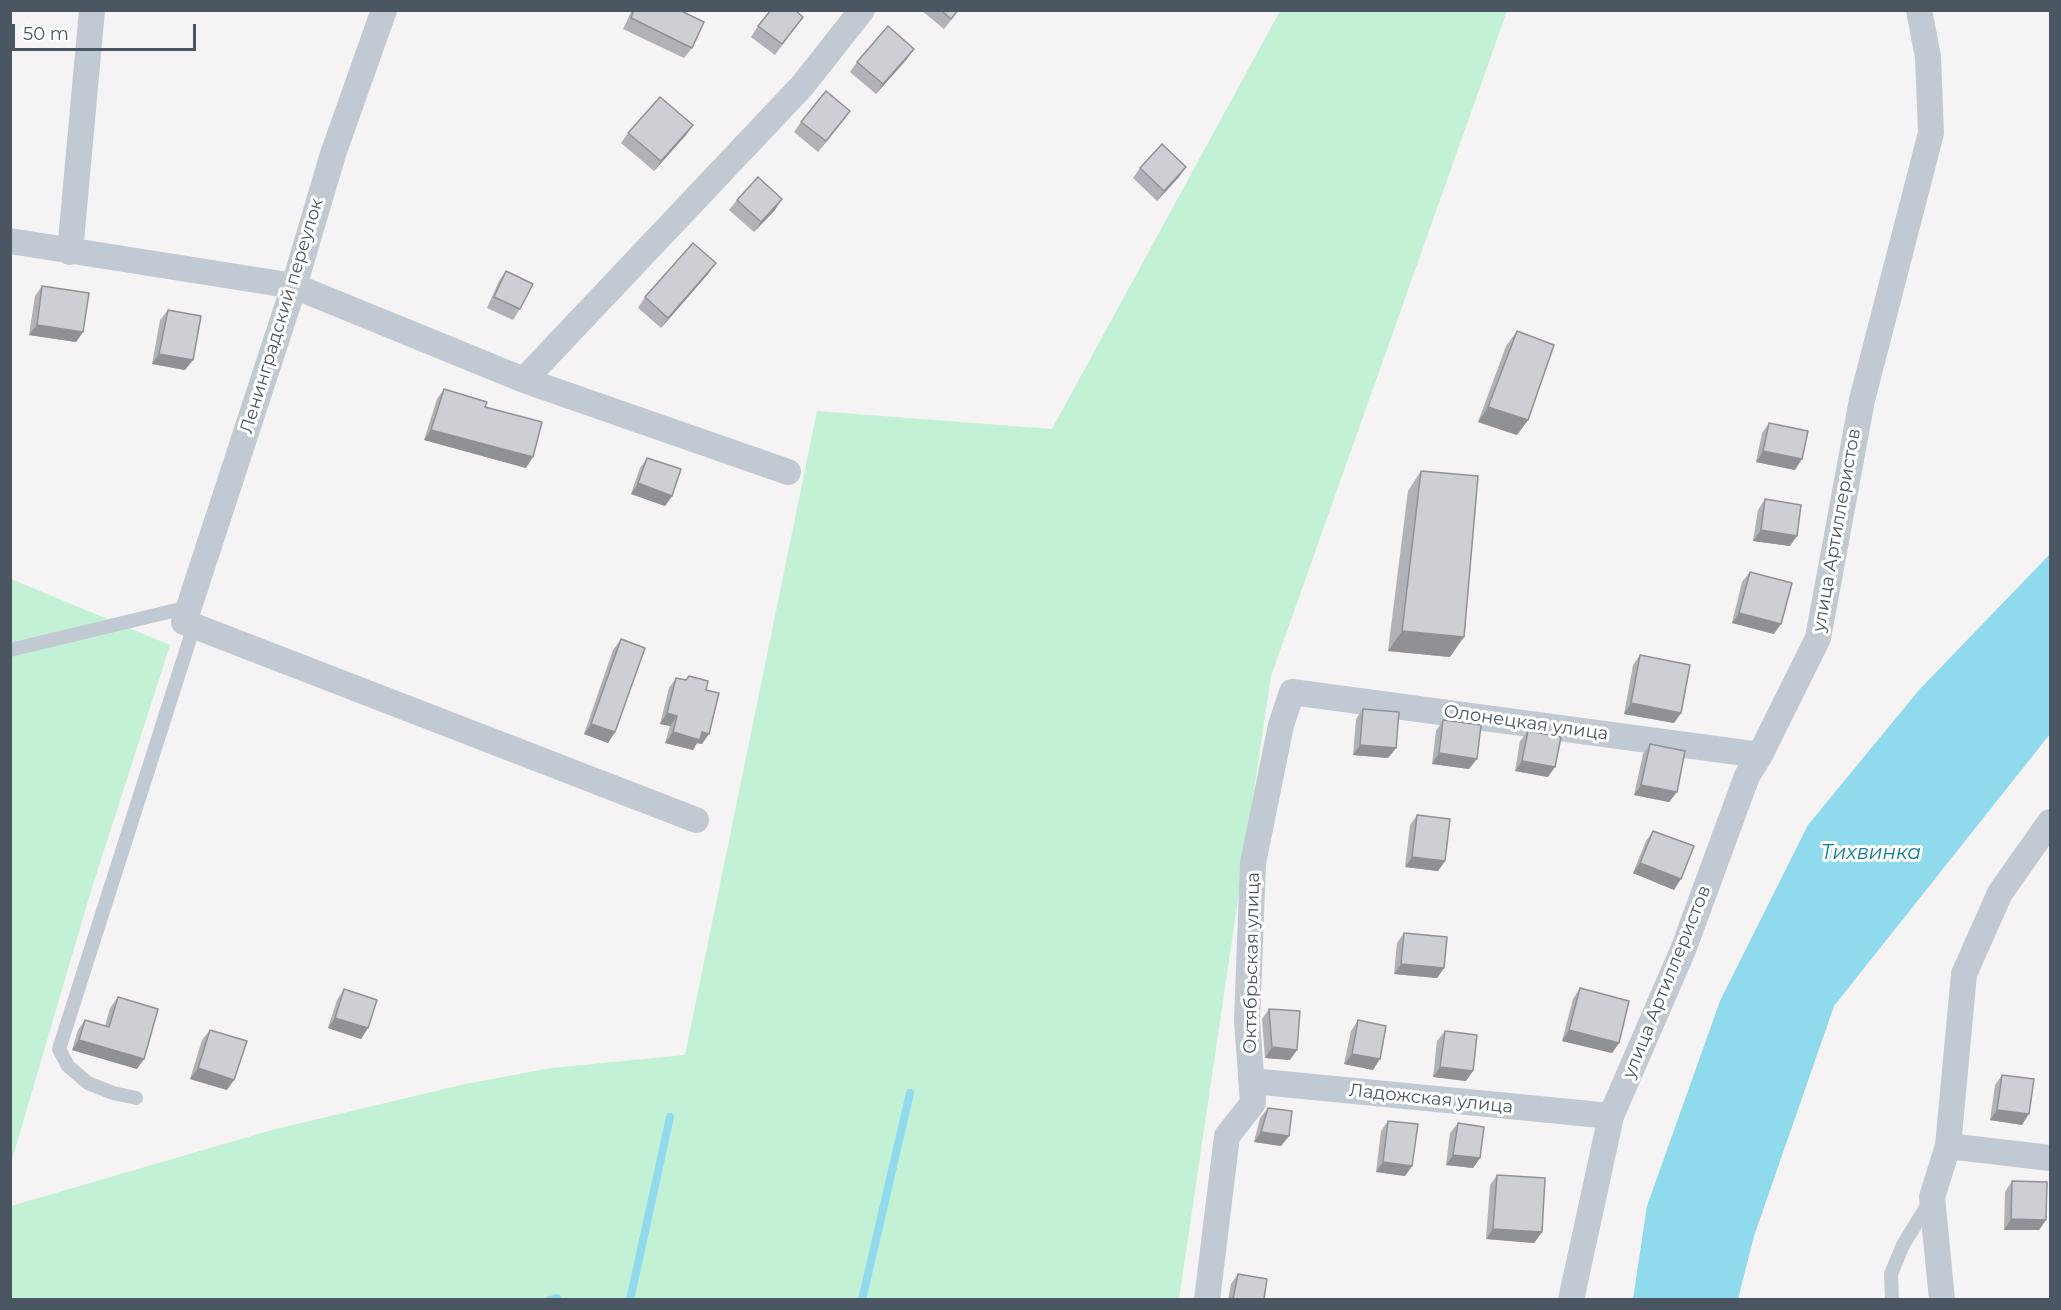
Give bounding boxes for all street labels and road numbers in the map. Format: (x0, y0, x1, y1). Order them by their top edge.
street label: Ленинградский переулок (236, 196, 328, 436)
street label: улица Артиллеристов (1808, 427, 1866, 633)
street label: Олонецкая улица (1442, 701, 1610, 745)
street label: Октябрьская улица (1240, 872, 1264, 1054)
street label: улица Артиллеристов (1618, 882, 1716, 1082)
street label: Ладожская улица (1348, 1080, 1514, 1118)

